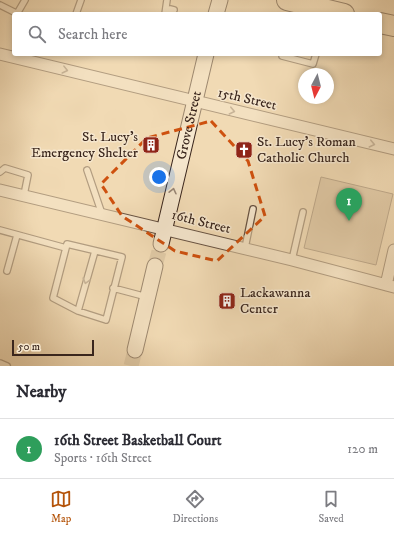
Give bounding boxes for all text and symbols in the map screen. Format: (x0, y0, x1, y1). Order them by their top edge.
search box (12, 12, 382, 56)
icon: search (26, 23, 48, 45)
text: Search here (58, 25, 127, 44)
one-way arrow (62, 66, 68, 74)
north arrow (298, 68, 334, 104)
street label: 15th Street (216, 83, 279, 115)
street label: Grove Street (172, 89, 206, 161)
one-way arrow (228, 106, 235, 115)
place label: St. Lucy's Emergency Shelter (31, 128, 139, 162)
place label: St. Lucy's Roman Catholic Church (257, 133, 356, 167)
building icon: St. Lucy's Emergency Shelter (141, 135, 161, 155)
one-way arrow (368, 139, 375, 148)
church icon: St. Lucy's Roman Catholic Church (234, 140, 254, 160)
your location (149, 167, 169, 187)
one-way arrow (168, 188, 177, 195)
pin: 1 (336, 188, 362, 221)
street label: 16th Street (170, 206, 233, 238)
one-way arrow (82, 277, 91, 284)
place label: Lackawanna Center (240, 284, 310, 318)
building icon: Lackawanna Center (217, 291, 237, 311)
scale bar (12, 338, 94, 357)
text: 50 m (18, 340, 40, 354)
text: Nearby (16, 381, 66, 403)
text: 16th Street Basketball Court (54, 431, 222, 450)
text: 1 (27, 441, 31, 457)
text: 120 m (347, 441, 378, 457)
text: Sports · 16th Street (54, 450, 152, 466)
tab: Map (50, 488, 72, 526)
tab: Directions (173, 488, 218, 526)
tab: Saved (319, 488, 344, 526)

